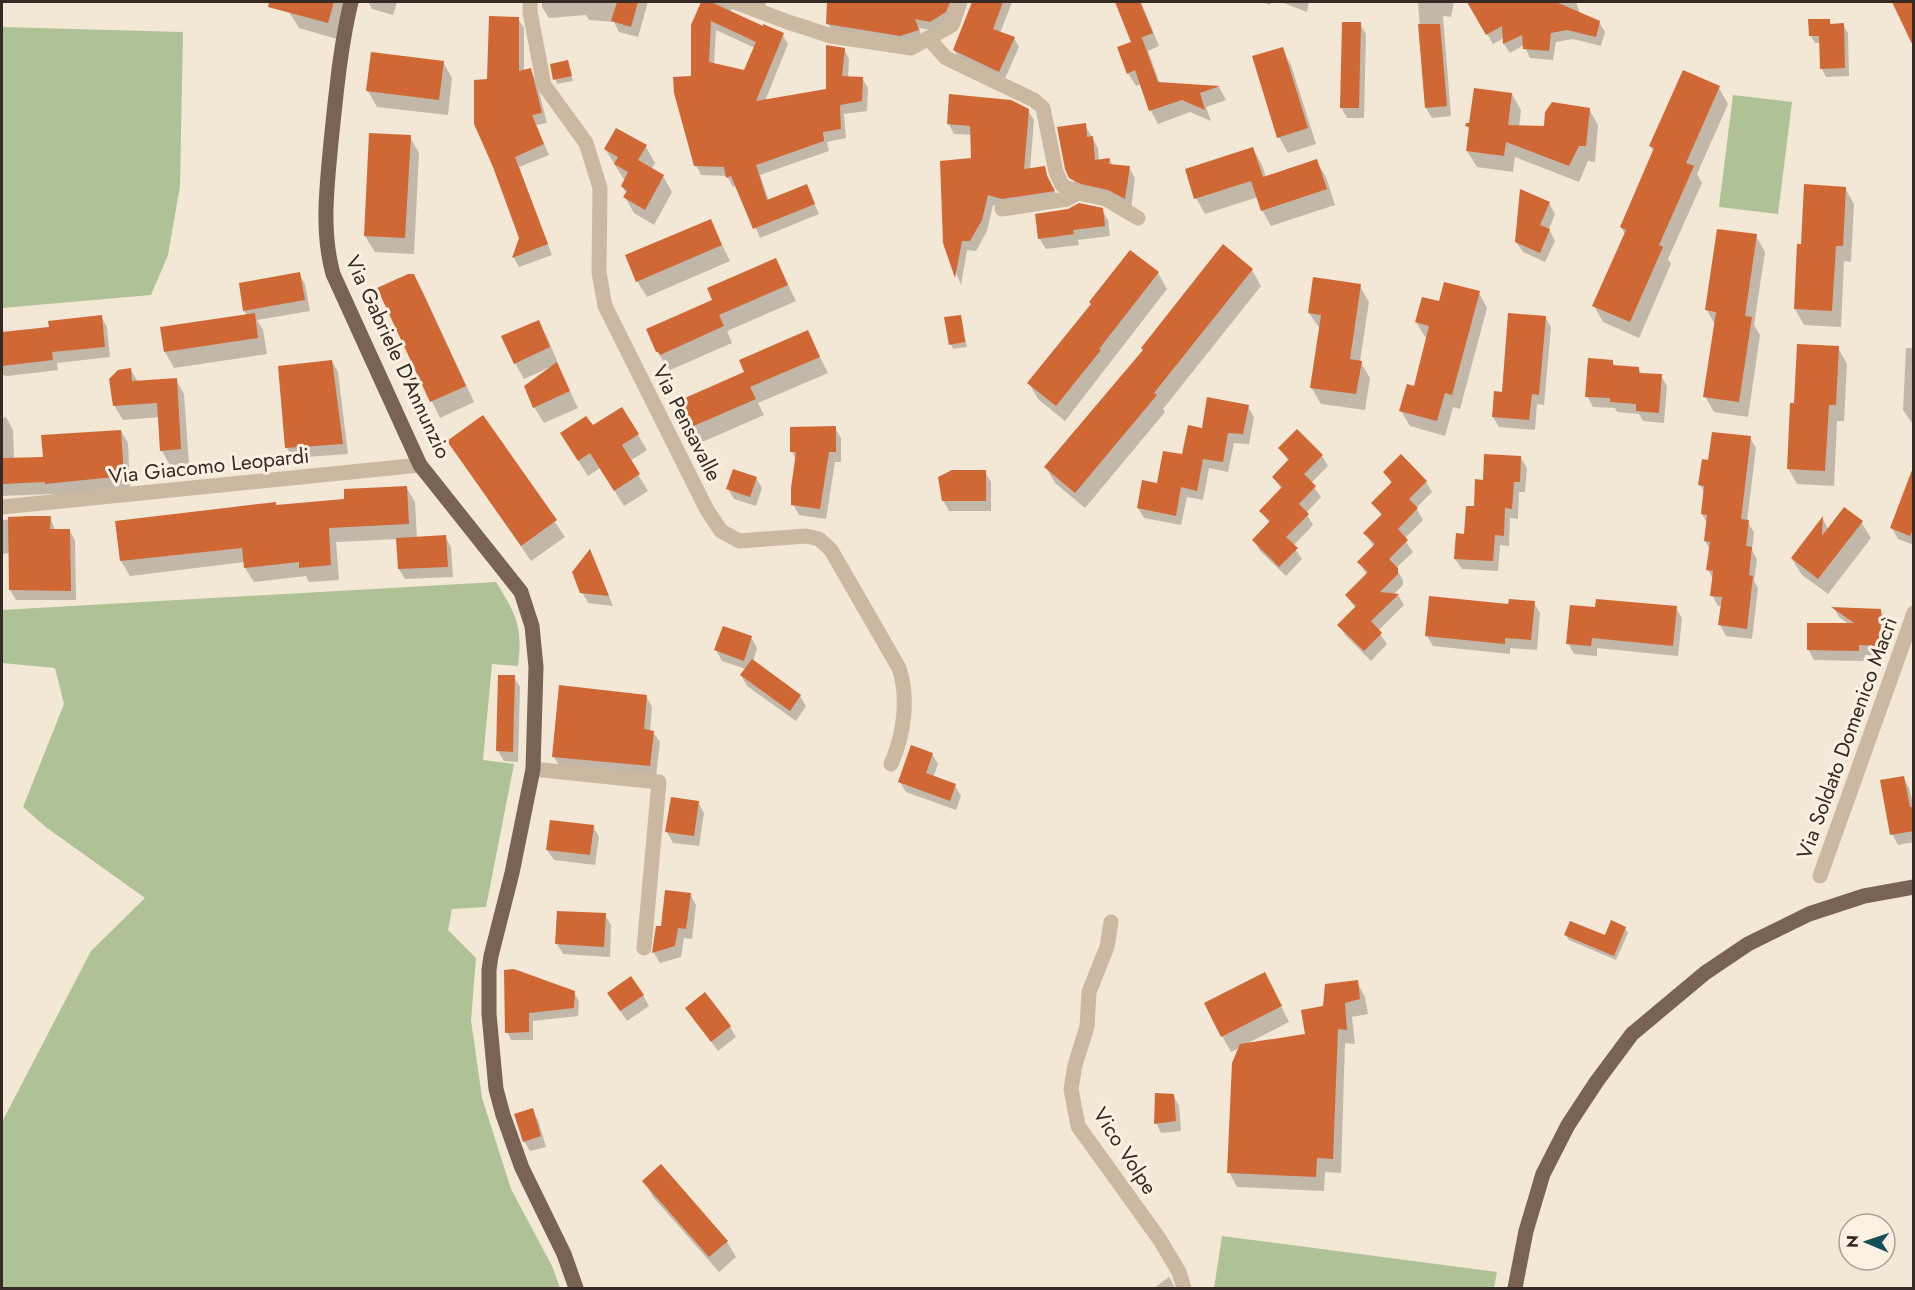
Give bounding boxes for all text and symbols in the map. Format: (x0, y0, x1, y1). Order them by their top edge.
street label: Via Gabriele D'Annunzio (338, 250, 458, 464)
street label: Via Pensavalle (645, 360, 729, 486)
street label: Via Giacomo Leopardi (107, 441, 311, 491)
street label: Via Soldato Domenico Macrì (1789, 613, 1905, 863)
street label: Vico Volpe (1086, 1102, 1164, 1201)
north arrow (1837, 1212, 1897, 1272)
text: N (1841, 1235, 1864, 1248)

